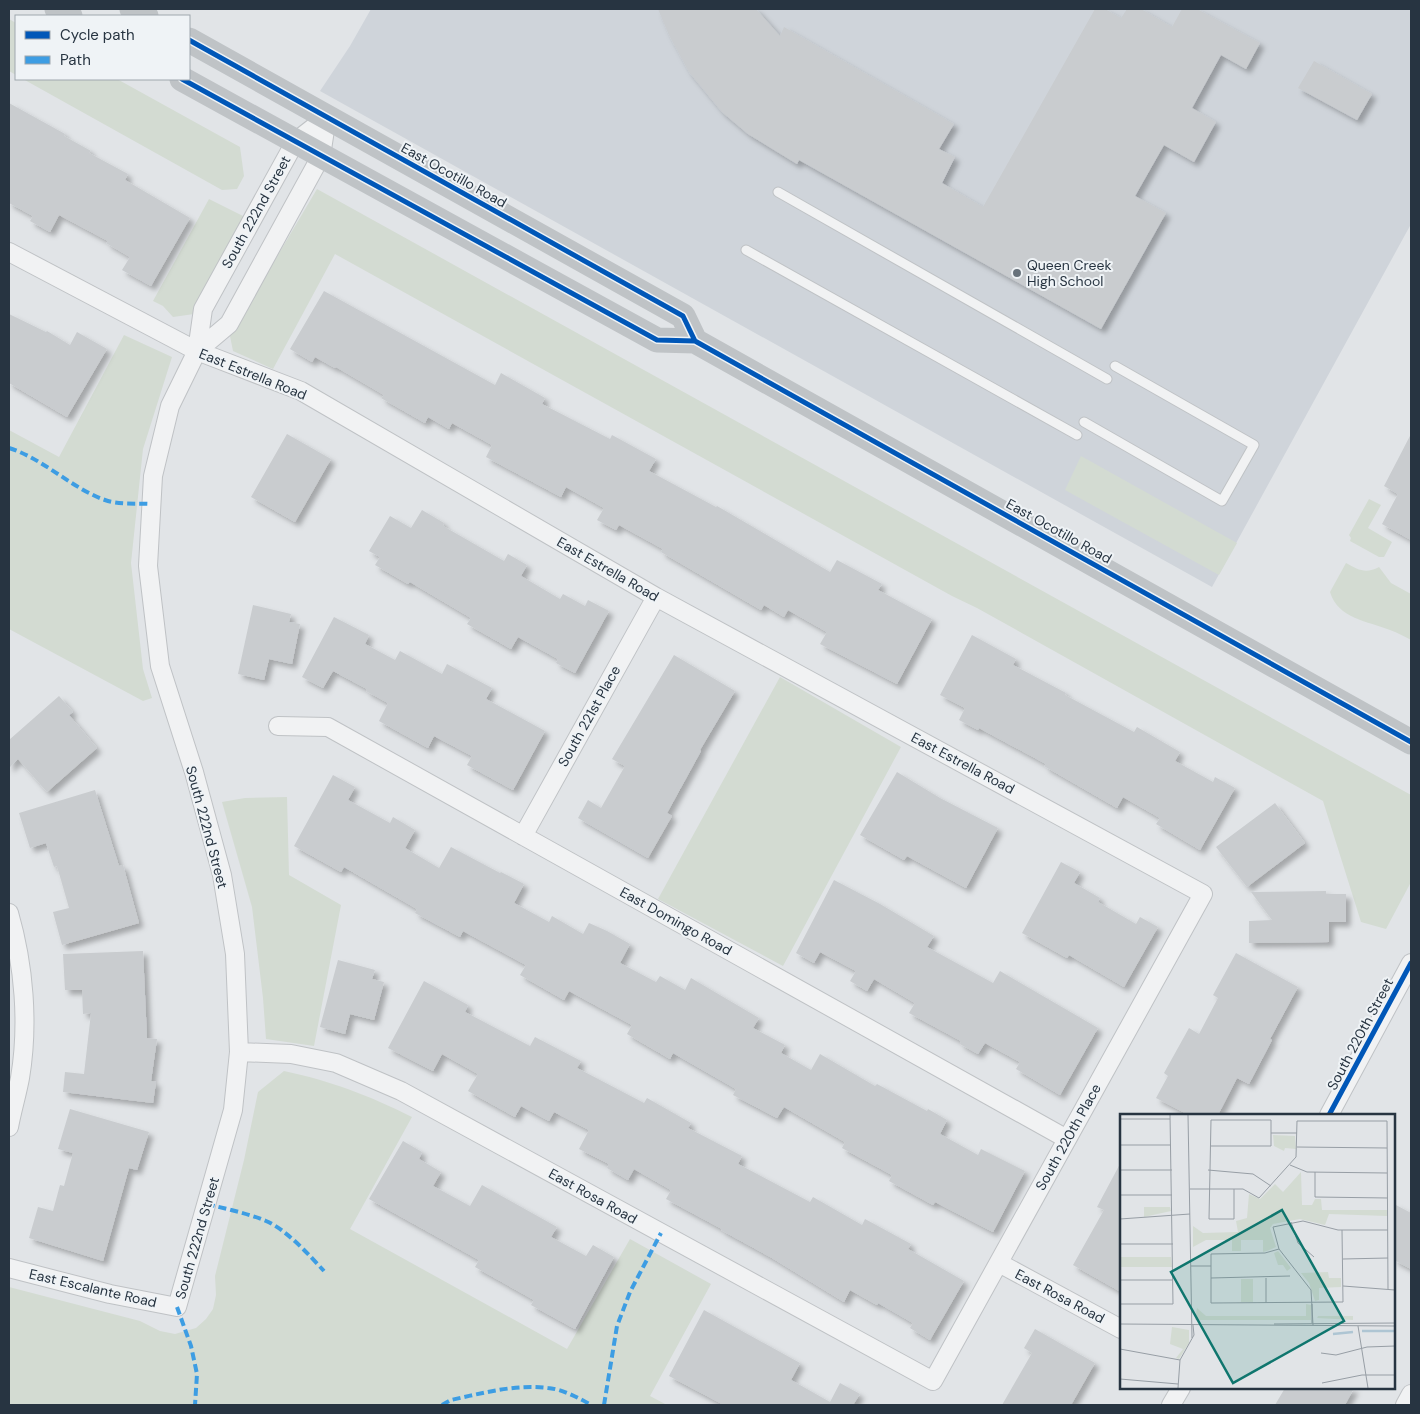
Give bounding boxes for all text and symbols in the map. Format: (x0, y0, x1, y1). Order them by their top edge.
legend (15, 15, 190, 80)
text: Cycle path (60, 25, 135, 45)
text: Path (60, 50, 91, 70)
street label: East Ocotillo Road (398, 139, 510, 211)
street label: South 222nd Street (218, 152, 294, 272)
place label: Queen Creek High School (1027, 256, 1111, 290)
marker: Queen Creek High School (1011, 267, 1023, 279)
street label: East Estrella Road (196, 344, 310, 404)
street label: East Ocotillo Road (1003, 495, 1115, 567)
street label: East Estrella Road (554, 533, 662, 605)
street label: South 221st Place (554, 662, 624, 770)
street label: East Estrella Road (908, 728, 1018, 798)
street label: South 222nd Street (182, 764, 232, 890)
street label: East Domingo Road (617, 883, 735, 959)
street label: South 220th Street (1323, 975, 1397, 1093)
street label: South 220th Place (1031, 1080, 1105, 1194)
inset map (1120, 1114, 1395, 1389)
street label: East Rosa Road (546, 1164, 640, 1228)
street label: South 222nd Street (171, 1175, 223, 1301)
street label: East Escalante Road (27, 1265, 159, 1311)
street label: East Rosa Road (1012, 1265, 1108, 1327)

